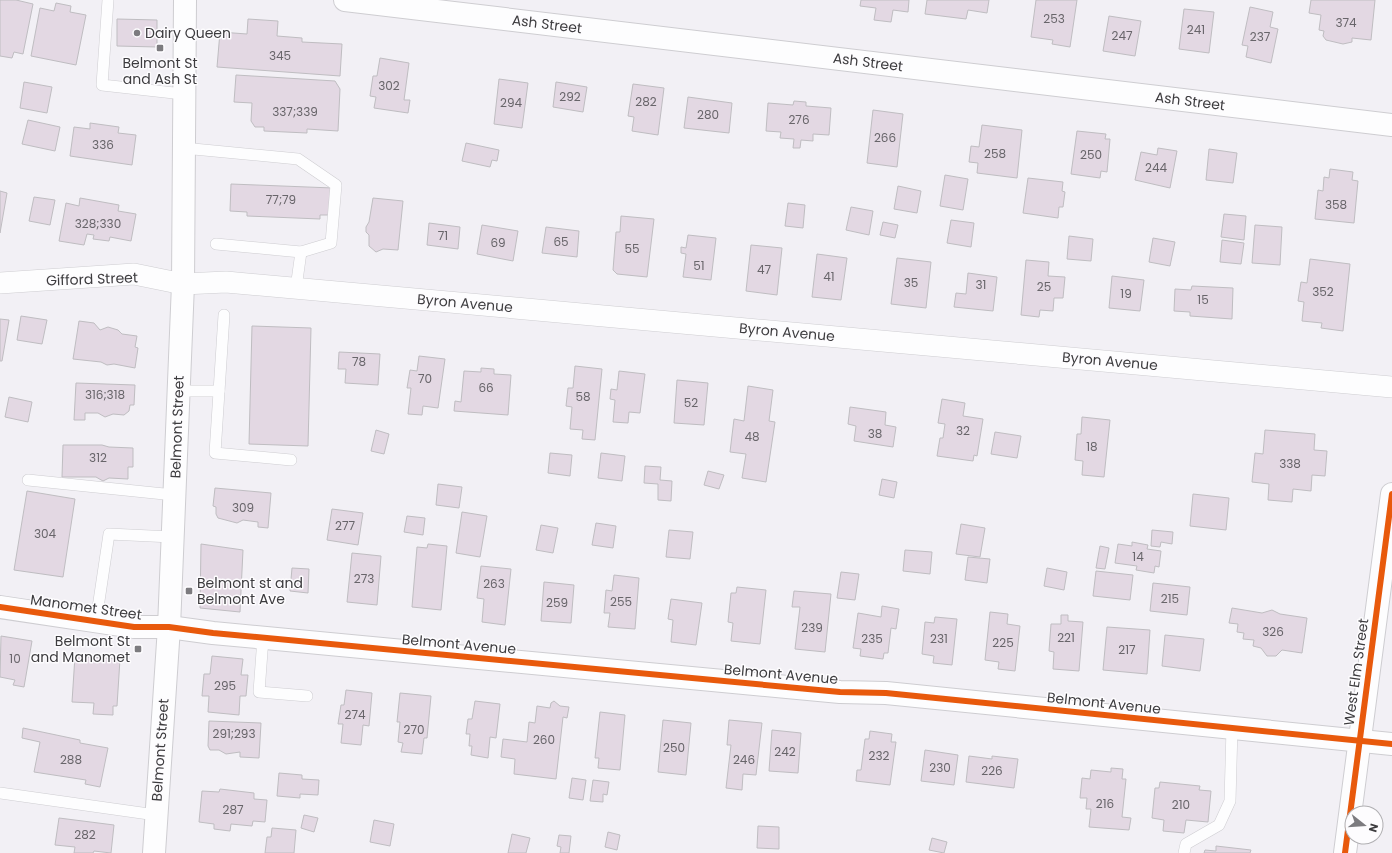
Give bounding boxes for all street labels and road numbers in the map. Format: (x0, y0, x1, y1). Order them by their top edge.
street label: Ash Street (511, 10, 583, 38)
street label: Ash Street (832, 48, 904, 76)
street label: Ash Street (1154, 87, 1226, 115)
street label: Gifford Street (46, 267, 138, 291)
street label: Byron Avenue (416, 289, 514, 317)
street label: Byron Avenue (738, 318, 836, 346)
street label: Byron Avenue (1061, 347, 1159, 375)
street label: Belmont Street (165, 375, 189, 479)
street label: Manomet Street (29, 589, 143, 625)
street label: West Elm Street (1339, 617, 1373, 727)
street label: Belmont Avenue (401, 629, 517, 659)
street label: Belmont Avenue (723, 659, 839, 689)
street label: Belmont Avenue (1046, 687, 1162, 719)
street label: Belmont Street (146, 698, 174, 802)

